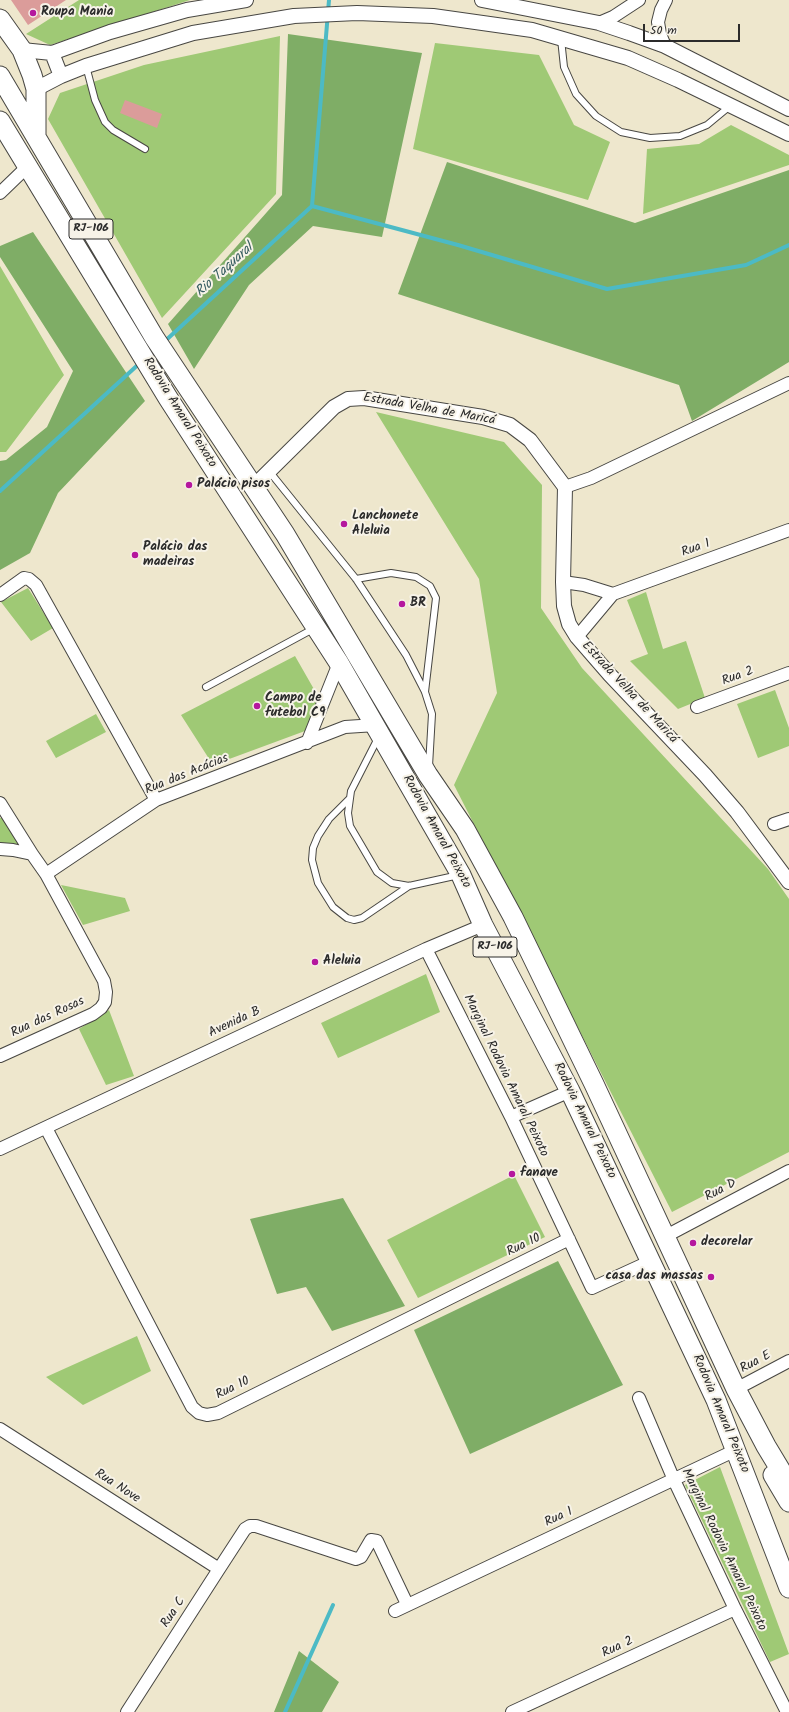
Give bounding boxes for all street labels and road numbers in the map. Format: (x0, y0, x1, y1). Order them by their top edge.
road number: RJ-106 (69, 219, 113, 239)
street label: Rodovia Amaral Peixoto (139, 355, 219, 471)
street label: Estrada Velha de Maricá (362, 391, 496, 429)
street label: Rua 1 (680, 537, 712, 561)
street label: Estrada Velha de Maricá (578, 639, 680, 747)
street label: Rua 2 (720, 664, 756, 690)
street label: Rua das Acácias (143, 751, 231, 799)
street label: Rodovia Amaral Peixoto (398, 773, 474, 891)
road number: RJ-106 (473, 937, 517, 957)
street label: Marginal Rodovia Amaral Peixoto (459, 992, 551, 1160)
street label: Rua das Rosas (9, 994, 87, 1042)
street label: Avenida B (207, 1004, 263, 1042)
street label: Rodovia Amaral Peixoto (549, 1060, 619, 1182)
street label: Rua D (703, 1176, 739, 1206)
street label: Rua 10 (505, 1231, 543, 1261)
street label: Rua E (738, 1348, 774, 1378)
street label: Rodovia Amaral Peixoto (688, 1352, 752, 1476)
street label: Rua 10 (214, 1374, 252, 1404)
street label: Marginal Rodovia Amaral Peixoto (677, 1466, 769, 1634)
street label: Rua Nove (91, 1467, 143, 1507)
street label: Rua 1 (542, 1505, 576, 1531)
street label: Rua C (158, 1595, 190, 1631)
street label: Rua 2 (600, 1634, 636, 1662)

